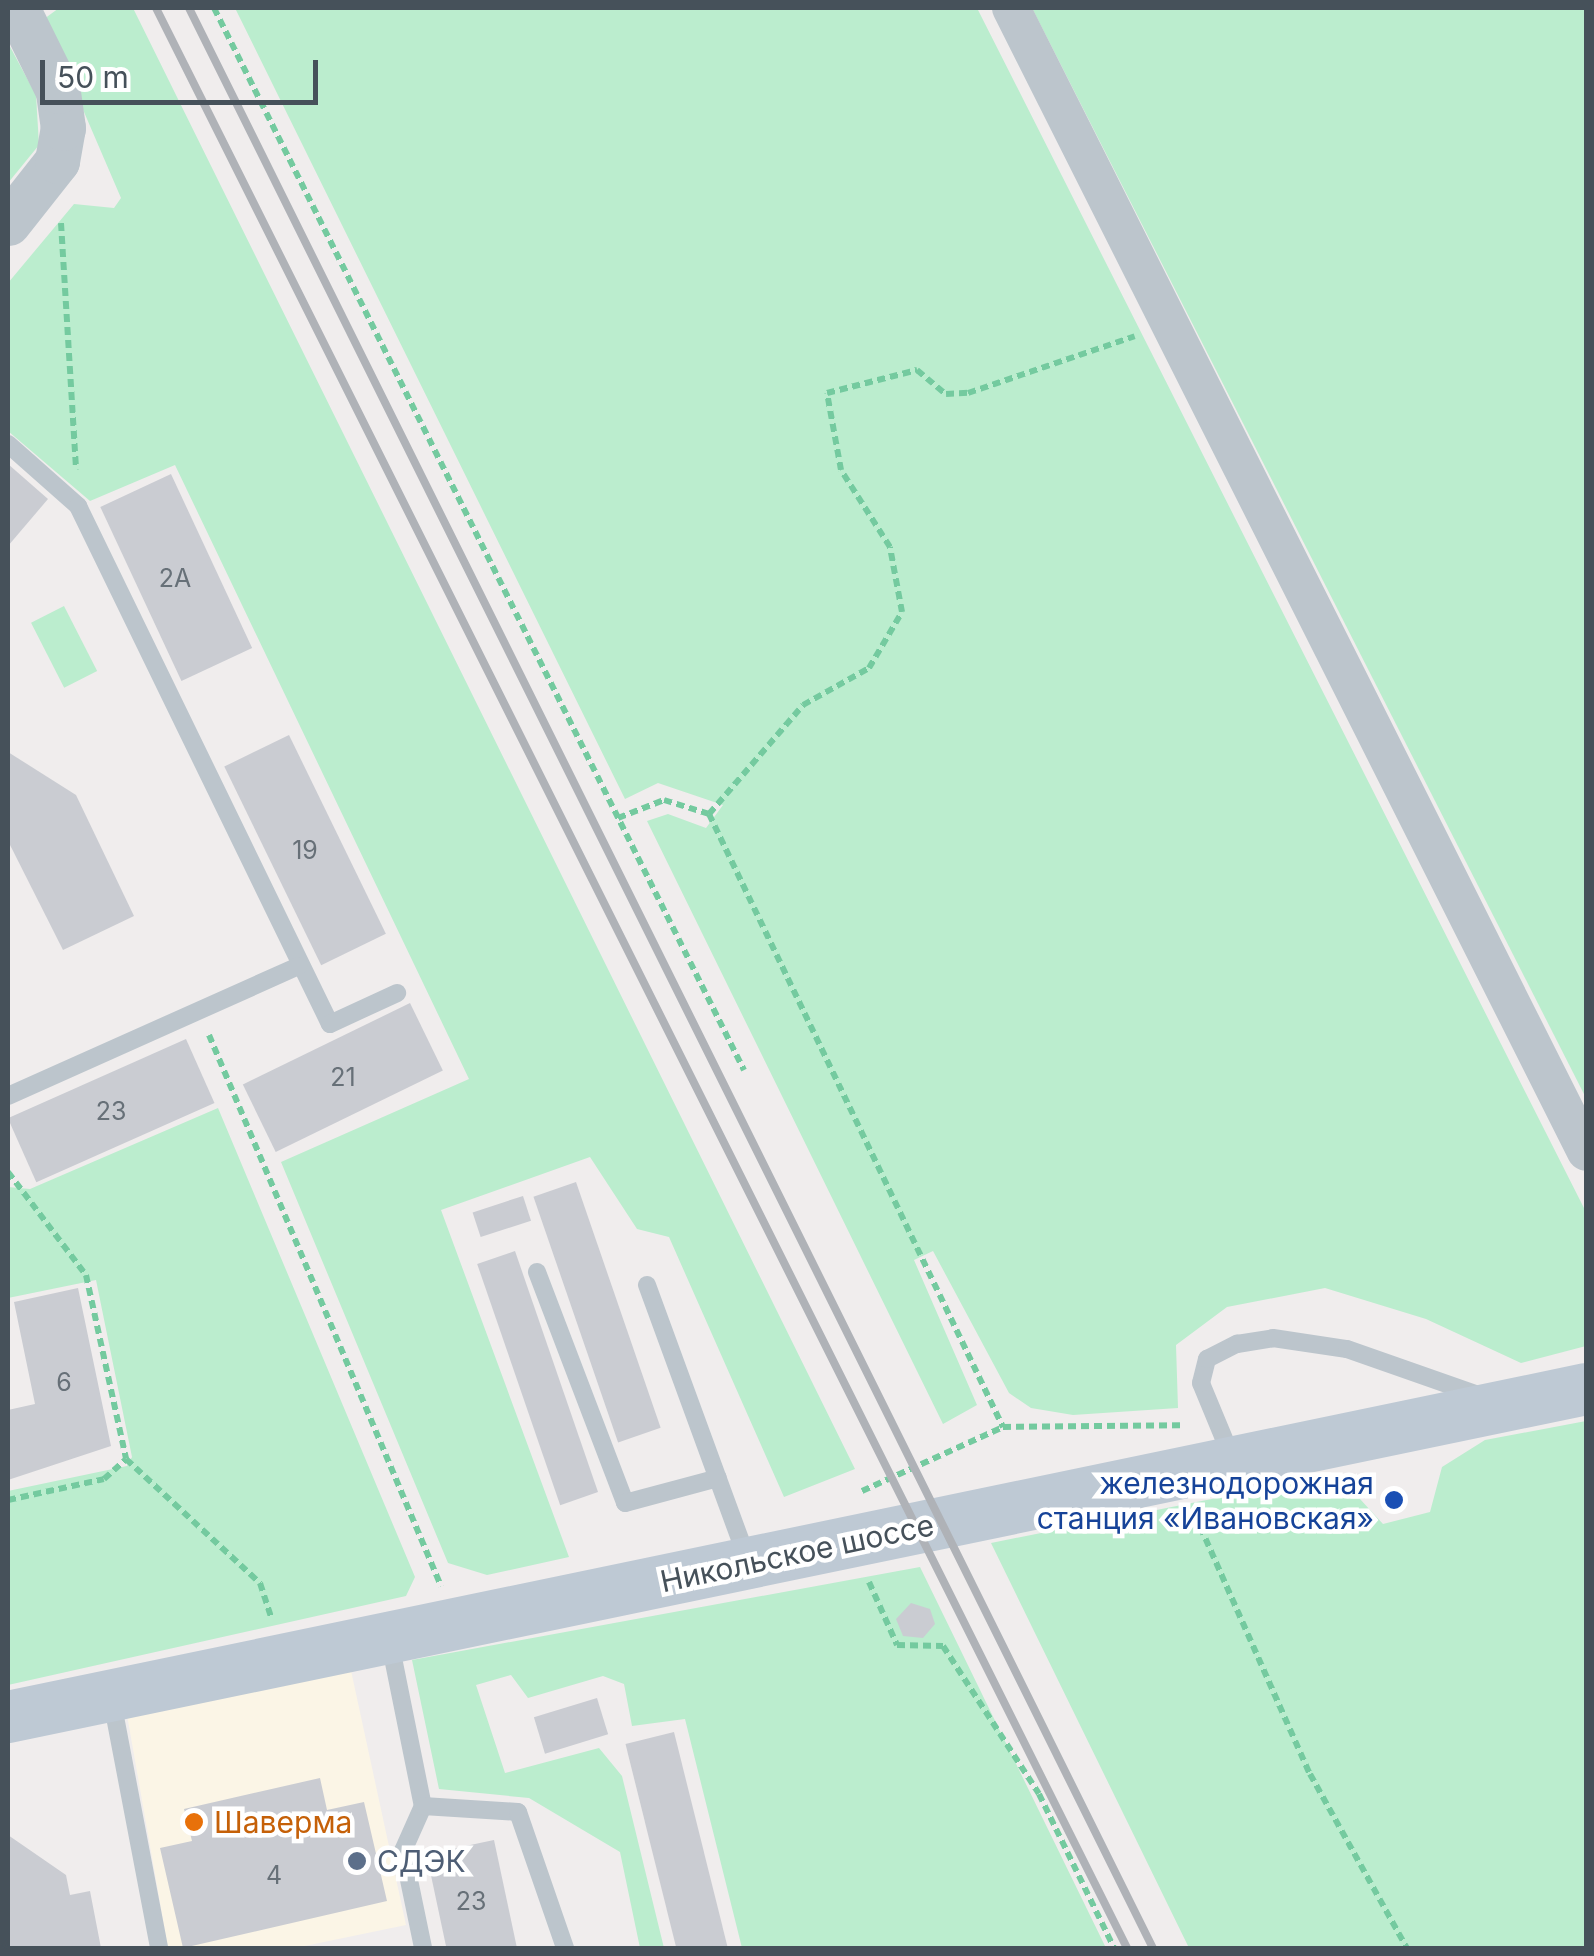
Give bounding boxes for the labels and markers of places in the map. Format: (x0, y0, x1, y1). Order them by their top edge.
place label: железнодорожная станция «Ивановская» (1037, 1465, 1374, 1536)
marker: железнодорожная станция «Ивановская» (1383, 1489, 1405, 1511)
place label: Шаверма (214, 1804, 352, 1840)
marker: Шаверма (183, 1811, 205, 1833)
place label: СДЭК (377, 1843, 466, 1879)
marker: СДЭК (346, 1850, 368, 1872)

